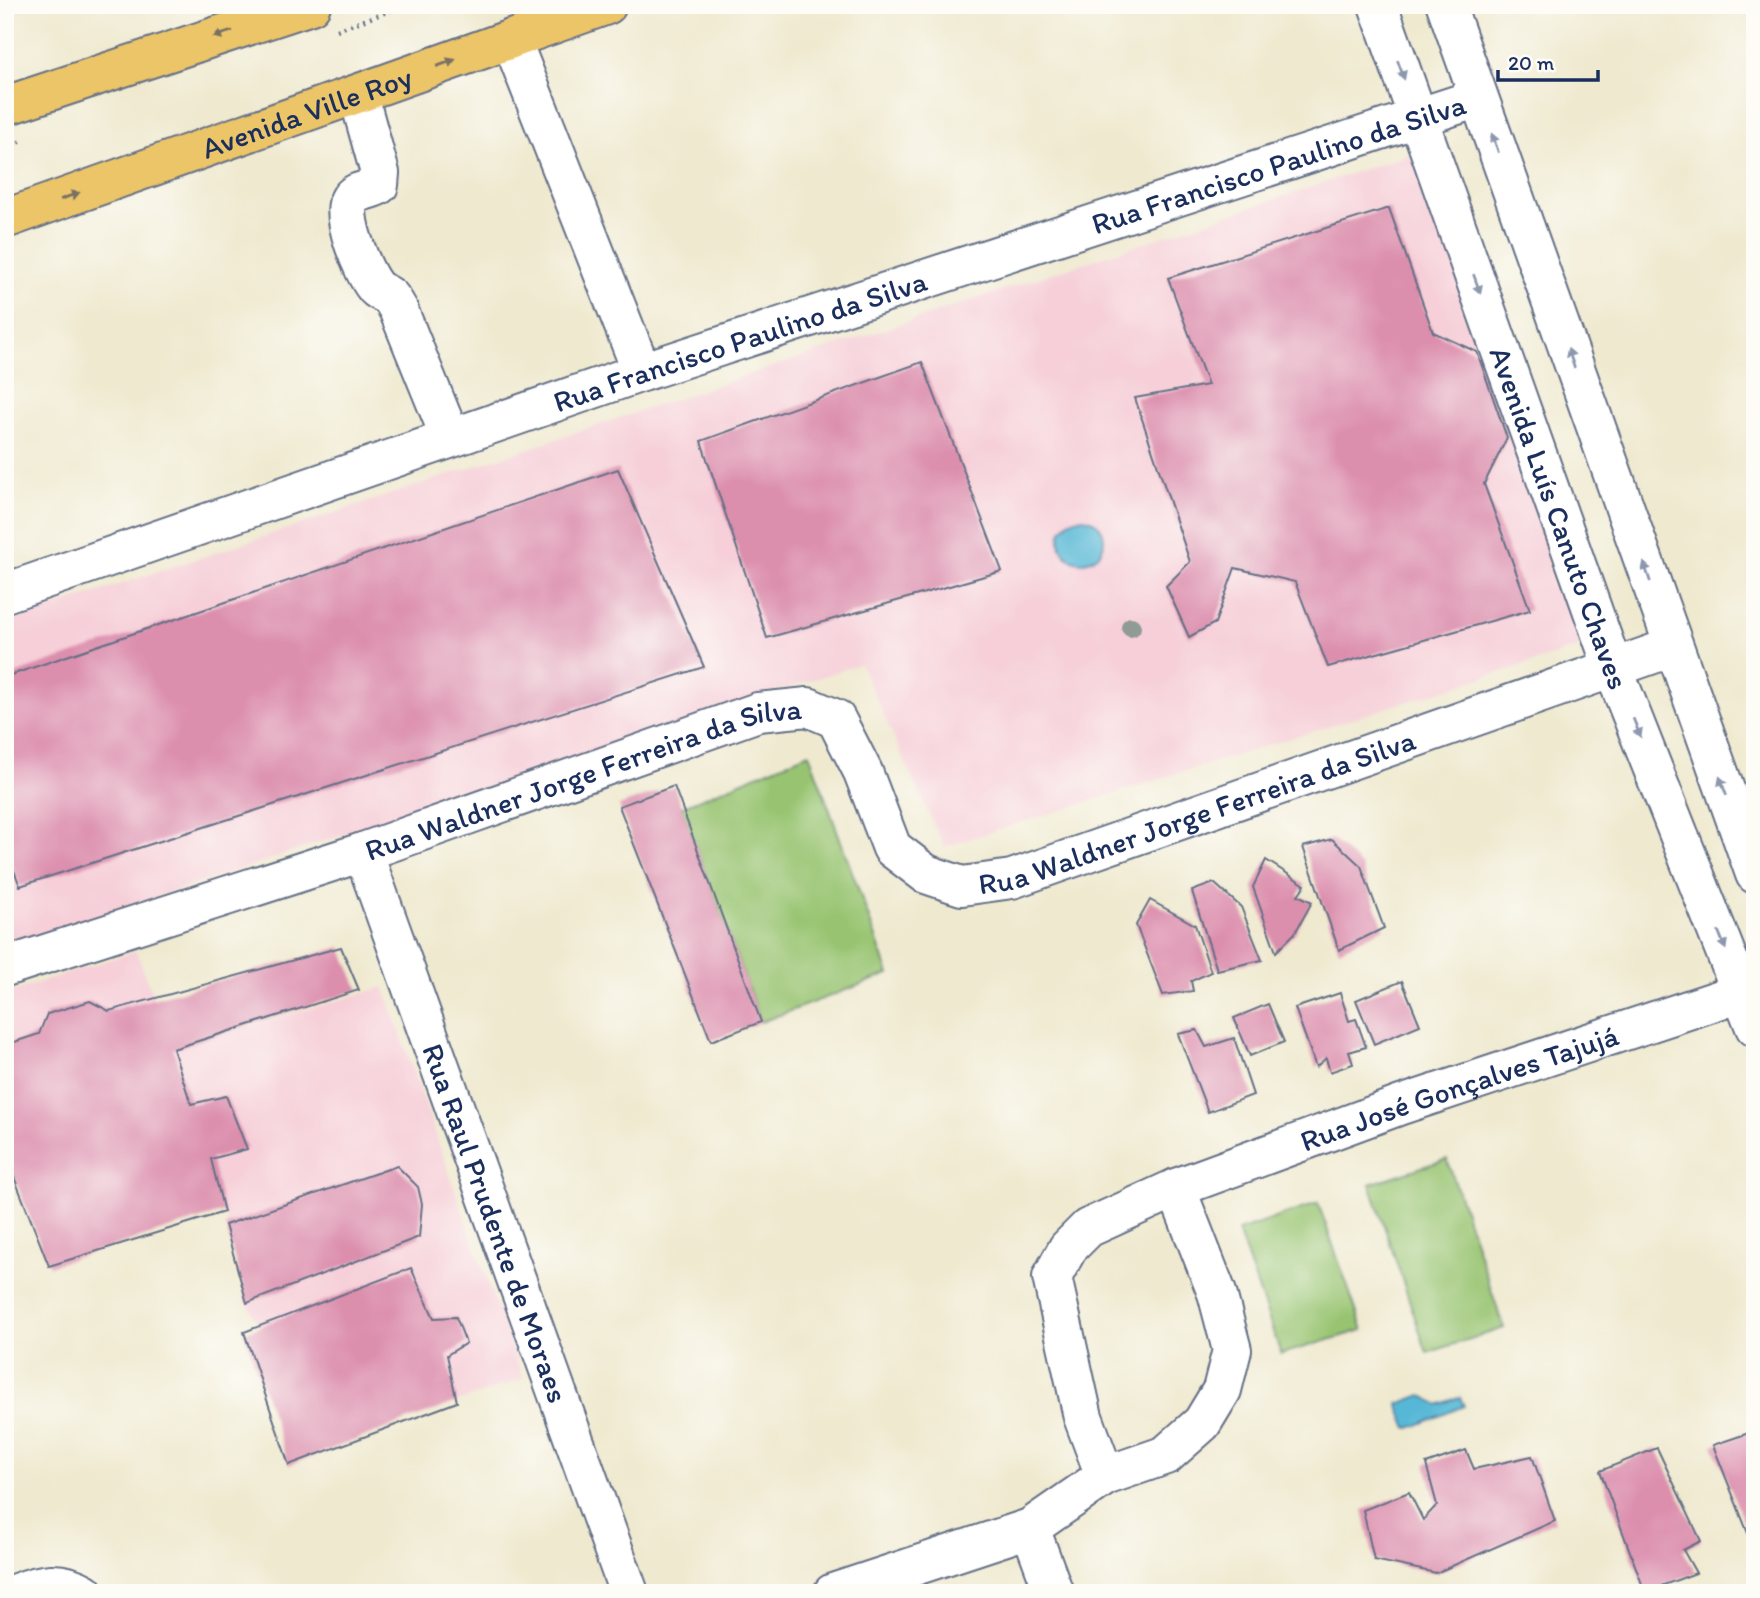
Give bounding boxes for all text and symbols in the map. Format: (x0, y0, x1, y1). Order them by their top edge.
one-way arrow (212, 29, 233, 40)
scale bar (1498, 38, 1597, 82)
text: 20 m (1508, 50, 1555, 75)
street label: Avenida Ville Roy (196, 57, 417, 166)
one-way arrow (435, 57, 456, 68)
one-way arrow (1396, 59, 1407, 80)
street label: Rua Francisco Paulino da Silva (1087, 85, 1471, 242)
one-way arrow (1489, 133, 1500, 154)
one-way arrow (59, 190, 80, 201)
street label: Rua Francisco Paulino da Silva (548, 261, 932, 420)
one-way arrow (1472, 273, 1483, 294)
street label: Avenida Luís Canuto Chaves (1482, 342, 1638, 694)
one-way arrow (1565, 347, 1576, 368)
one-way arrow (1641, 562, 1652, 583)
street label: Rua Waldner Jorge Ferreira da Silva (360, 689, 804, 868)
one-way arrow (1632, 718, 1643, 739)
street label: Rua Waldner Jorge Ferreira da Silva (976, 720, 1420, 902)
one-way arrow (1718, 776, 1729, 797)
one-way arrow (1716, 929, 1727, 950)
street label: Rua José Gonçalves Tajujá (1295, 1016, 1623, 1159)
street label: Rua Raul Prudente de Moraes (415, 1038, 578, 1407)

